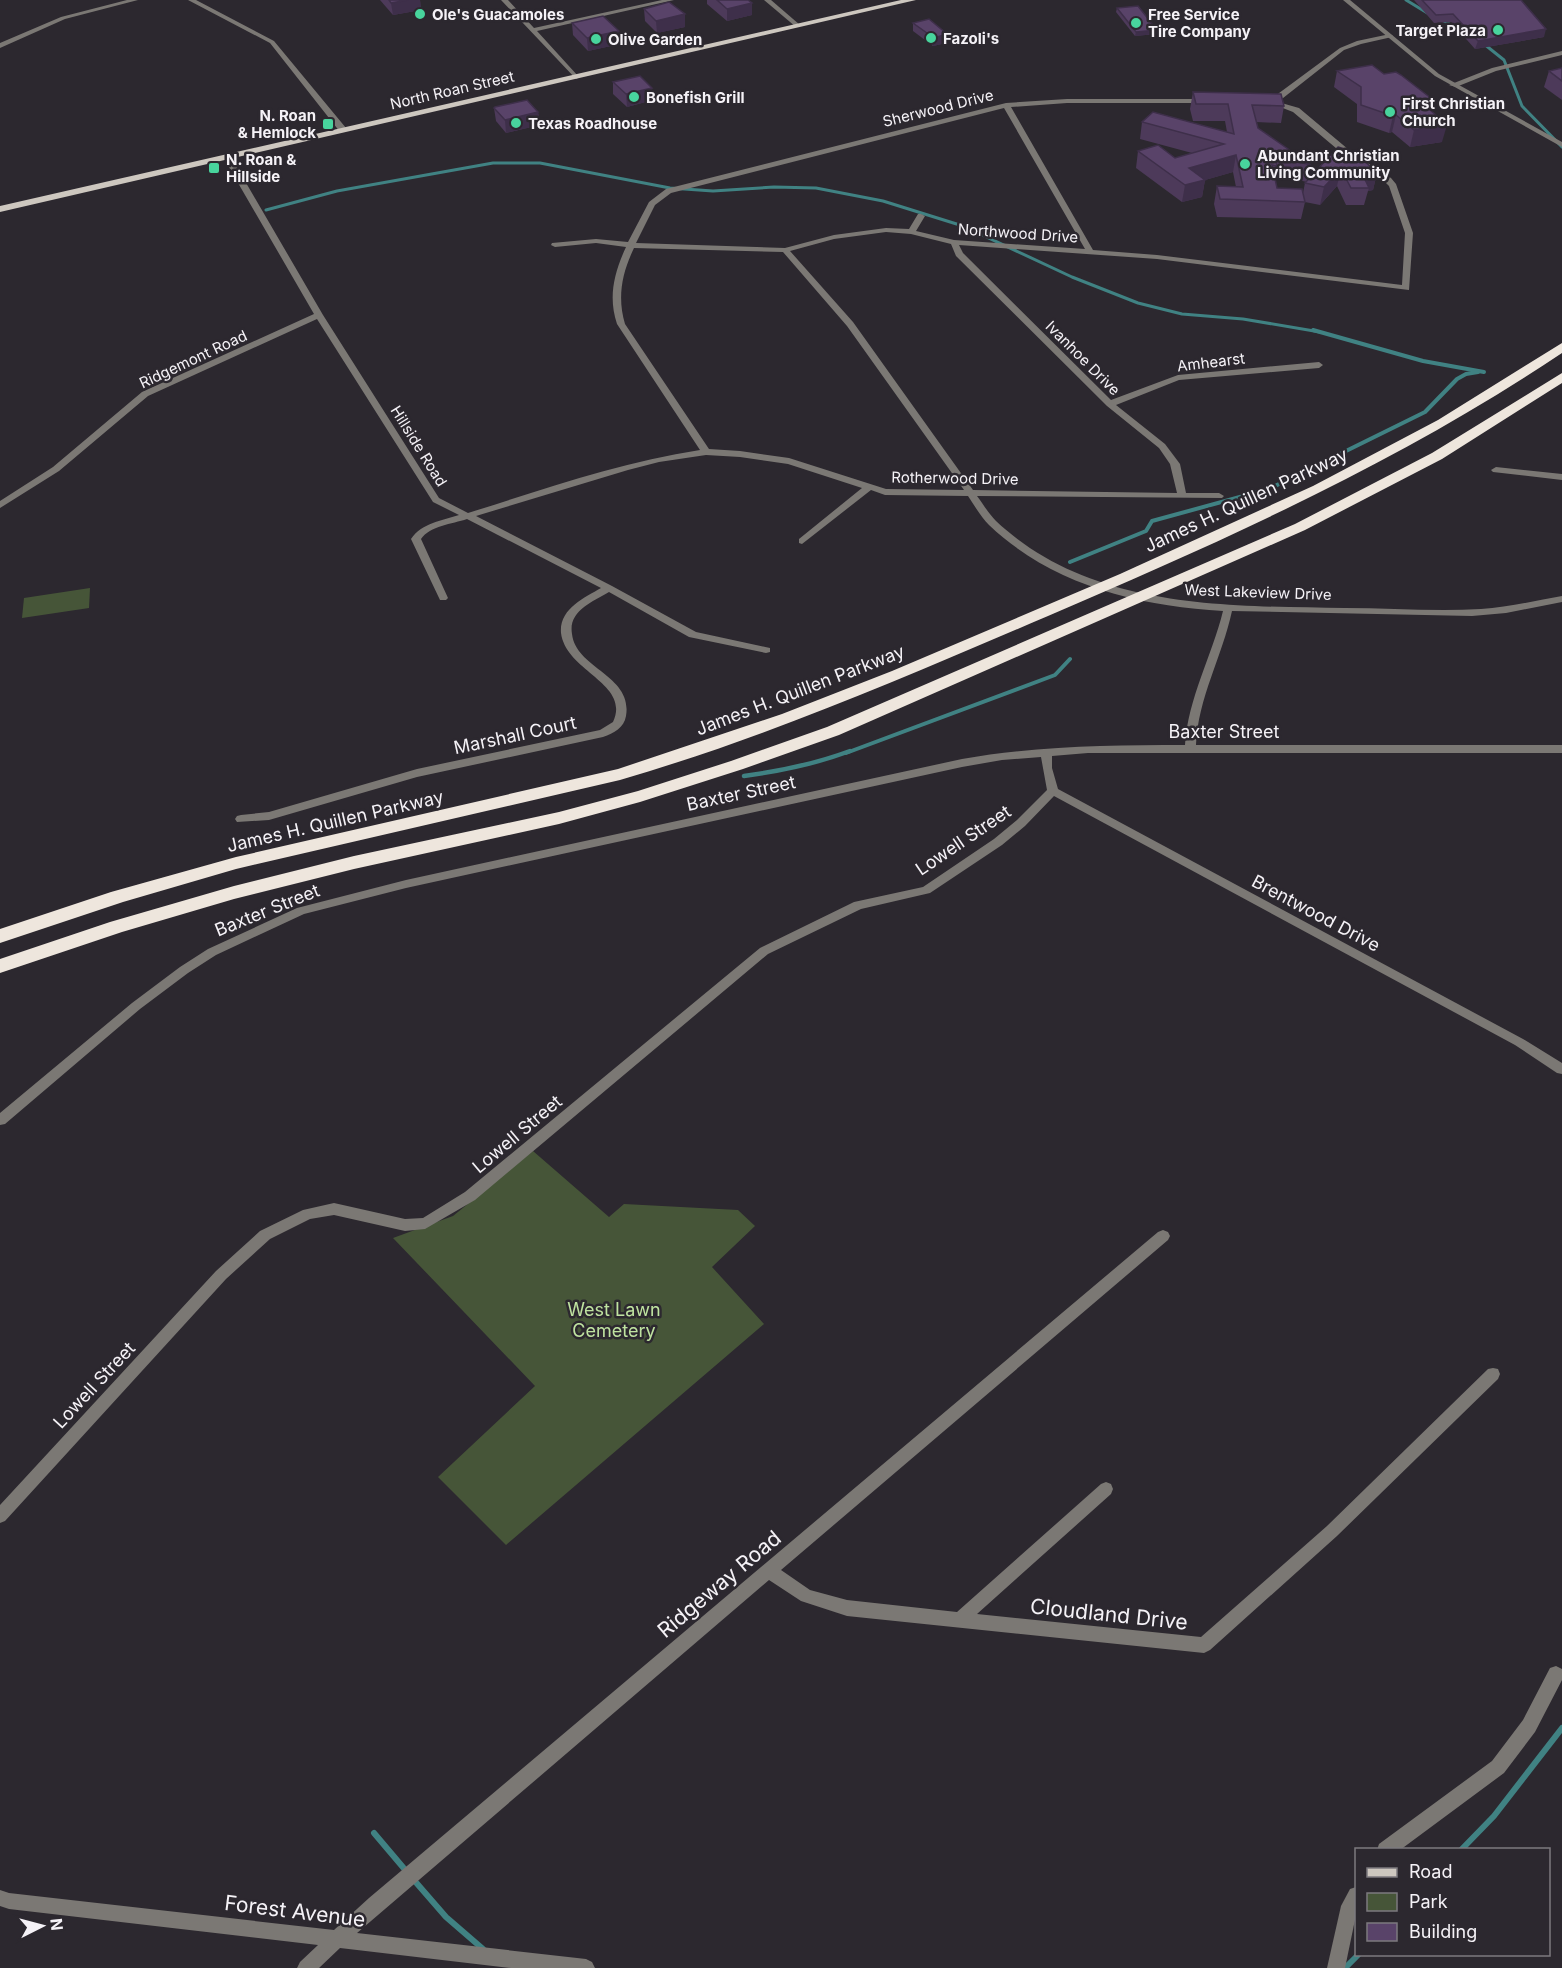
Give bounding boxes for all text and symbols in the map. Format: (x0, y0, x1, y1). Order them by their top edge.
place label: Ole's Guacamoles (432, 5, 564, 24)
place label: Free Service Tire Company (1148, 5, 1251, 41)
marker: Ole's Guacamoles (413, 7, 427, 21)
marker: Free Service Tire Company (1129, 16, 1143, 30)
place label: Target Plaza (1395, 21, 1486, 40)
marker: Target Plaza (1491, 23, 1505, 37)
place label: Fazoli's (943, 29, 999, 48)
place label: Olive Garden (608, 30, 702, 49)
marker: Fazoli's (924, 31, 938, 45)
marker: Olive Garden (589, 32, 603, 46)
street label: North Roan Street (388, 66, 516, 113)
street label: Sherwood Drive (881, 85, 995, 131)
place label: Bonefish Grill (646, 88, 745, 107)
marker: Bonefish Grill (627, 90, 641, 104)
place label: First Christian Church (1402, 94, 1505, 130)
marker: First Christian Church (1383, 105, 1397, 119)
place label: N. Roan & Hemlock (238, 106, 316, 142)
place label: Texas Roadhouse (528, 114, 657, 133)
marker: Texas Roadhouse (509, 116, 523, 130)
marker: N. Roan & Hemlock (321, 117, 335, 131)
place label: Abundant Christian Living Community (1257, 146, 1400, 182)
place label: N. Roan & Hillside (226, 150, 296, 186)
marker: Abundant Christian Living Community (1238, 157, 1252, 171)
marker: N. Roan & Hillside (207, 161, 221, 175)
street label: Northwood Drive (957, 219, 1079, 247)
street label: Ivanhoe Drive (1042, 317, 1124, 399)
street label: Ridgemont Road (136, 326, 250, 392)
street label: Amhearst (1176, 348, 1246, 376)
street label: Hillside Road (387, 402, 451, 490)
street label: James H. Quillen Parkway (1141, 444, 1351, 556)
street label: Rotherwood Drive (891, 467, 1019, 489)
street label: West Lakeview Drive (1184, 580, 1332, 604)
street label: James H. Quillen Parkway (693, 640, 907, 740)
street label: Marshall Court (452, 712, 578, 758)
street label: Baxter Street (1169, 721, 1280, 742)
street label: Baxter Street (685, 771, 798, 815)
street label: James H. Quillen Parkway (225, 786, 445, 856)
street label: Lowell Street (911, 800, 1015, 879)
street label: Brentwood Drive (1248, 870, 1384, 956)
street label: Baxter Street (212, 879, 322, 941)
street label: Lowell Street (468, 1090, 566, 1177)
park label: West Lawn Cemetery (567, 1299, 661, 1341)
street label: Lowell Street (49, 1337, 139, 1432)
street label: Ridgeway Road (652, 1525, 786, 1643)
street label: Cloudland Drive (1029, 1593, 1189, 1635)
legend (1355, 1848, 1550, 1956)
text: Road (1409, 1861, 1452, 1882)
street label: Forest Avenue (223, 1890, 367, 1932)
text: Park (1409, 1891, 1448, 1912)
north arrow (12, 1896, 72, 1956)
text: N (46, 1917, 68, 1932)
text: Building (1409, 1921, 1477, 1942)

